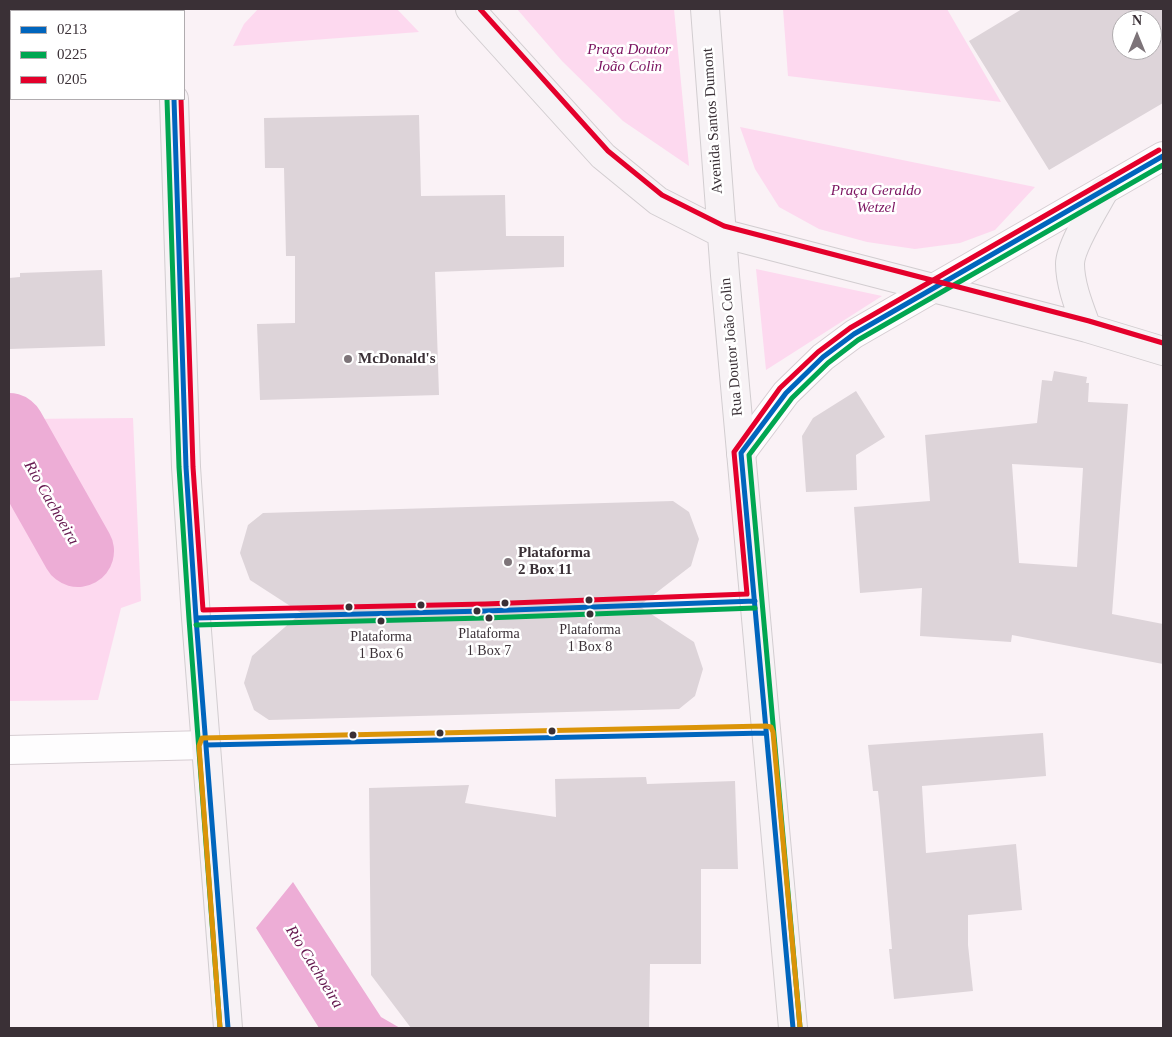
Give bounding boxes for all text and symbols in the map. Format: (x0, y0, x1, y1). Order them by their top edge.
legend (10, 10, 185, 100)
north arrow (1112, 10, 1162, 60)
text: N (1132, 13, 1142, 28)
text: 0213 (57, 21, 87, 37)
park label: Praça Doutor João Colin (587, 41, 671, 76)
text: 0225 (57, 46, 87, 62)
street label: Avenida Santos Dumont (699, 47, 727, 195)
text: 0205 (57, 71, 87, 87)
park label: Praça Geraldo Wetzel (831, 182, 921, 217)
street label: Rua Doutor João Colin (717, 277, 747, 417)
place label: McDonald's (358, 350, 436, 368)
marker: McDonald's (342, 353, 354, 365)
water label: Rio Cachoeira (19, 458, 83, 548)
place label: Plataforma 2 Box 11 (518, 544, 590, 579)
marker: Plataforma 2 Box 11 (502, 556, 514, 568)
unlabelled marker (584, 595, 594, 605)
unlabelled marker (500, 598, 510, 608)
unlabelled marker (416, 600, 426, 610)
unlabelled marker (344, 602, 354, 612)
unlabelled marker (472, 606, 482, 616)
marker: Plataforma 1 Box 8 (585, 609, 595, 619)
marker: Plataforma 1 Box 7 (484, 613, 494, 623)
marker: Plataforma 1 Box 6 (376, 616, 386, 626)
place label: Plataforma 1 Box 8 (559, 622, 621, 654)
place label: Plataforma 1 Box 7 (458, 626, 520, 658)
place label: Plataforma 1 Box 6 (350, 629, 412, 662)
unlabelled marker (547, 726, 557, 736)
unlabelled marker (435, 728, 445, 738)
unlabelled marker (348, 730, 358, 740)
water label: Rio Cachoeira (281, 922, 347, 1012)

